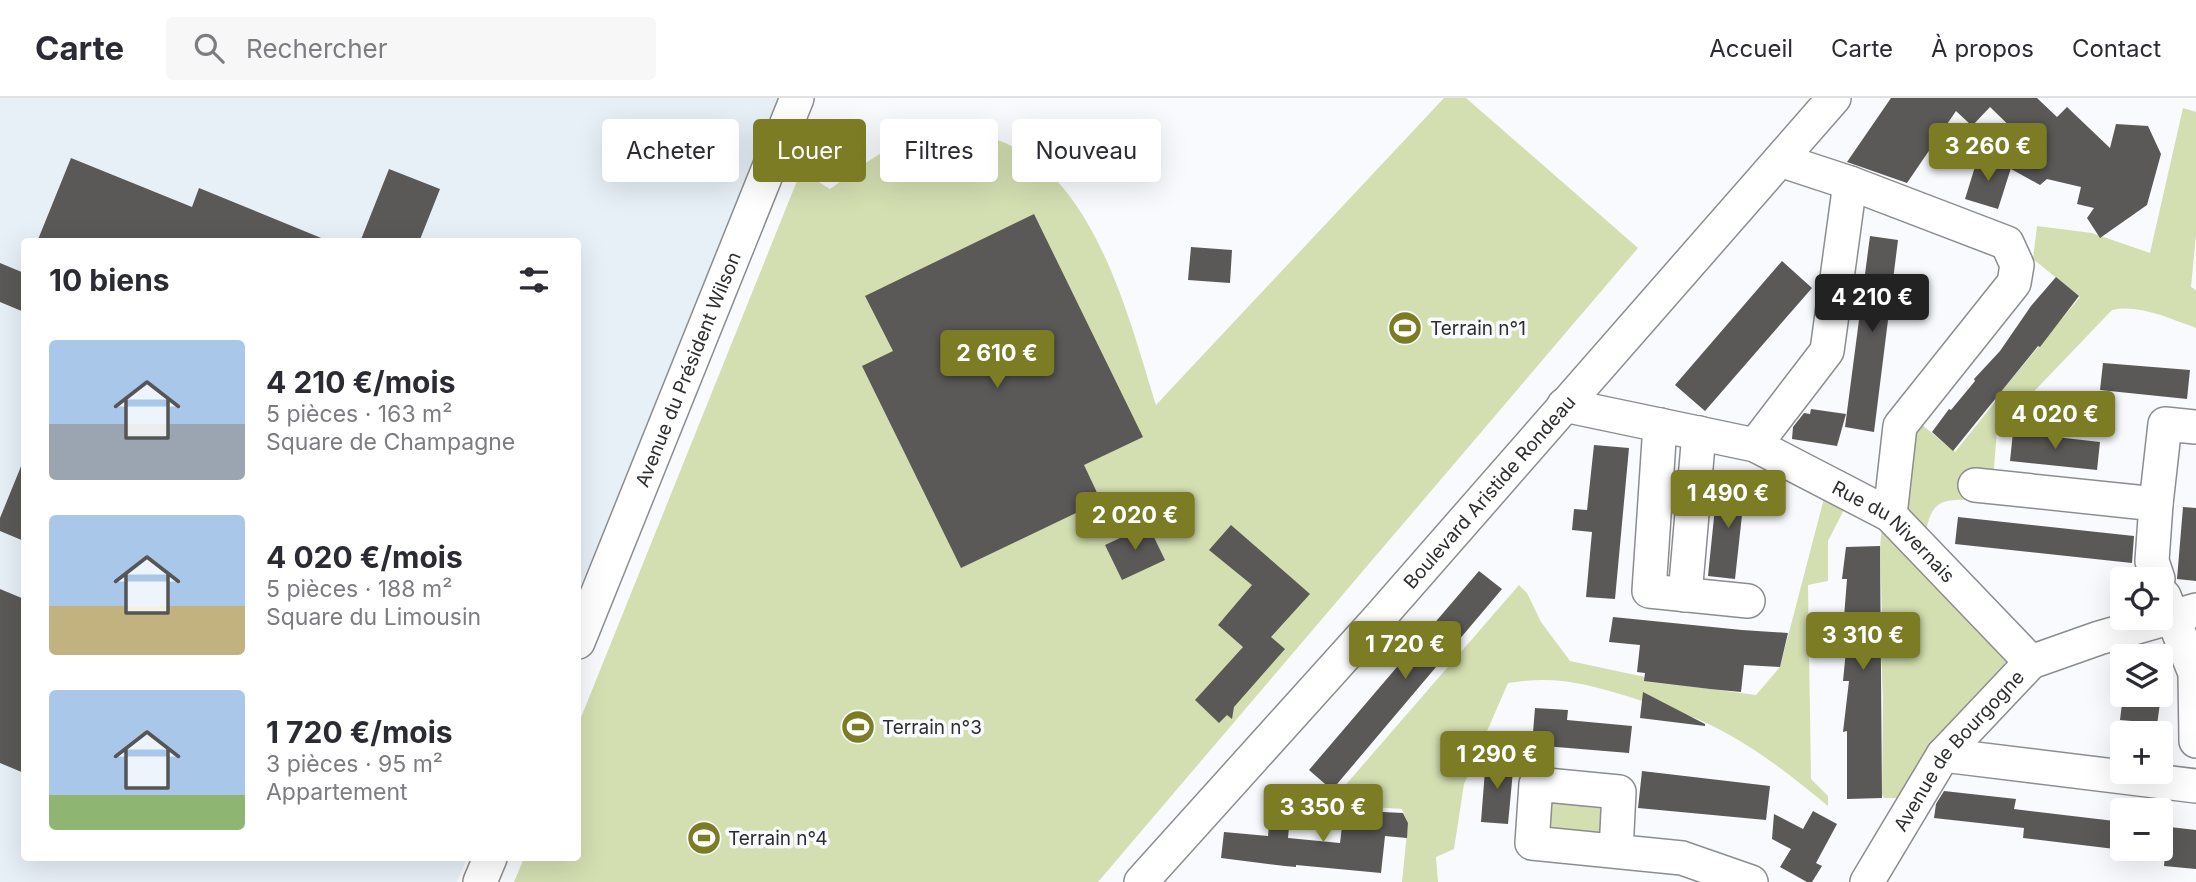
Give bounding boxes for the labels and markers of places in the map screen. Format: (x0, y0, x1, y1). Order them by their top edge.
pin: 3 260 € (1923, 123, 2053, 183)
pin: 4 210 € (1807, 274, 1937, 334)
sports icon: Terrain n°1 (1386, 309, 1424, 347)
place label: Terrain n°1 (1430, 317, 1526, 340)
pin: 2 610 € (932, 330, 1062, 390)
pin: 4 020 € (1990, 392, 2120, 451)
pin: 1 490 € (1663, 470, 1793, 530)
pin: 2 020 € (1070, 492, 1200, 552)
pin: 3 310 € (1798, 612, 1928, 672)
pin: 1 720 € (1340, 622, 1470, 681)
sports icon: Terrain n°3 (839, 708, 877, 746)
place label: Terrain n°3 (882, 716, 982, 739)
pin: 1 290 € (1432, 732, 1562, 791)
pin: 3 350 € (1258, 784, 1388, 844)
sports icon: Terrain n°4 (685, 819, 723, 857)
place label: Terrain n°4 (728, 827, 828, 850)

